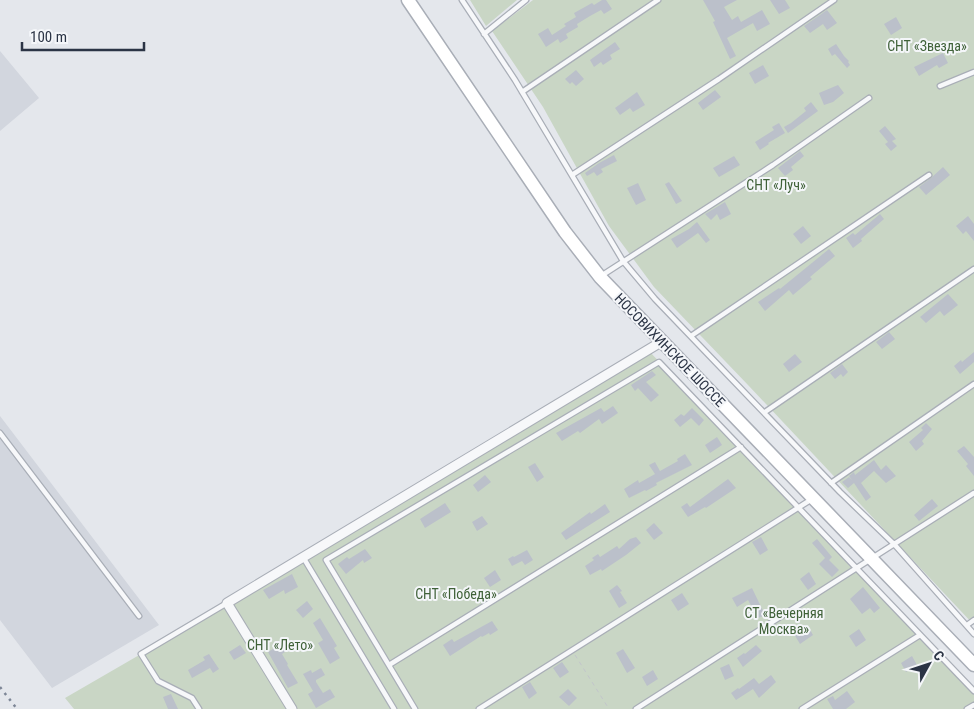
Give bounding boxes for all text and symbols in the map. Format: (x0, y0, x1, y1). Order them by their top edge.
scale bar (22, 20, 145, 52)
text: 100 m (30, 28, 67, 46)
park label: СНТ «Звезда» (887, 38, 967, 54)
park label: СНТ «Луч» (746, 177, 806, 193)
street label: НОСОВИХИНСКОЕ ШОССЕ (612, 290, 728, 410)
park label: СНТ «Победа» (415, 586, 497, 602)
park label: СТ «Вечерняя Москва» (745, 605, 823, 637)
park label: СНТ «Лето» (247, 637, 313, 653)
north arrow (904, 639, 954, 689)
text: С (930, 647, 948, 664)

